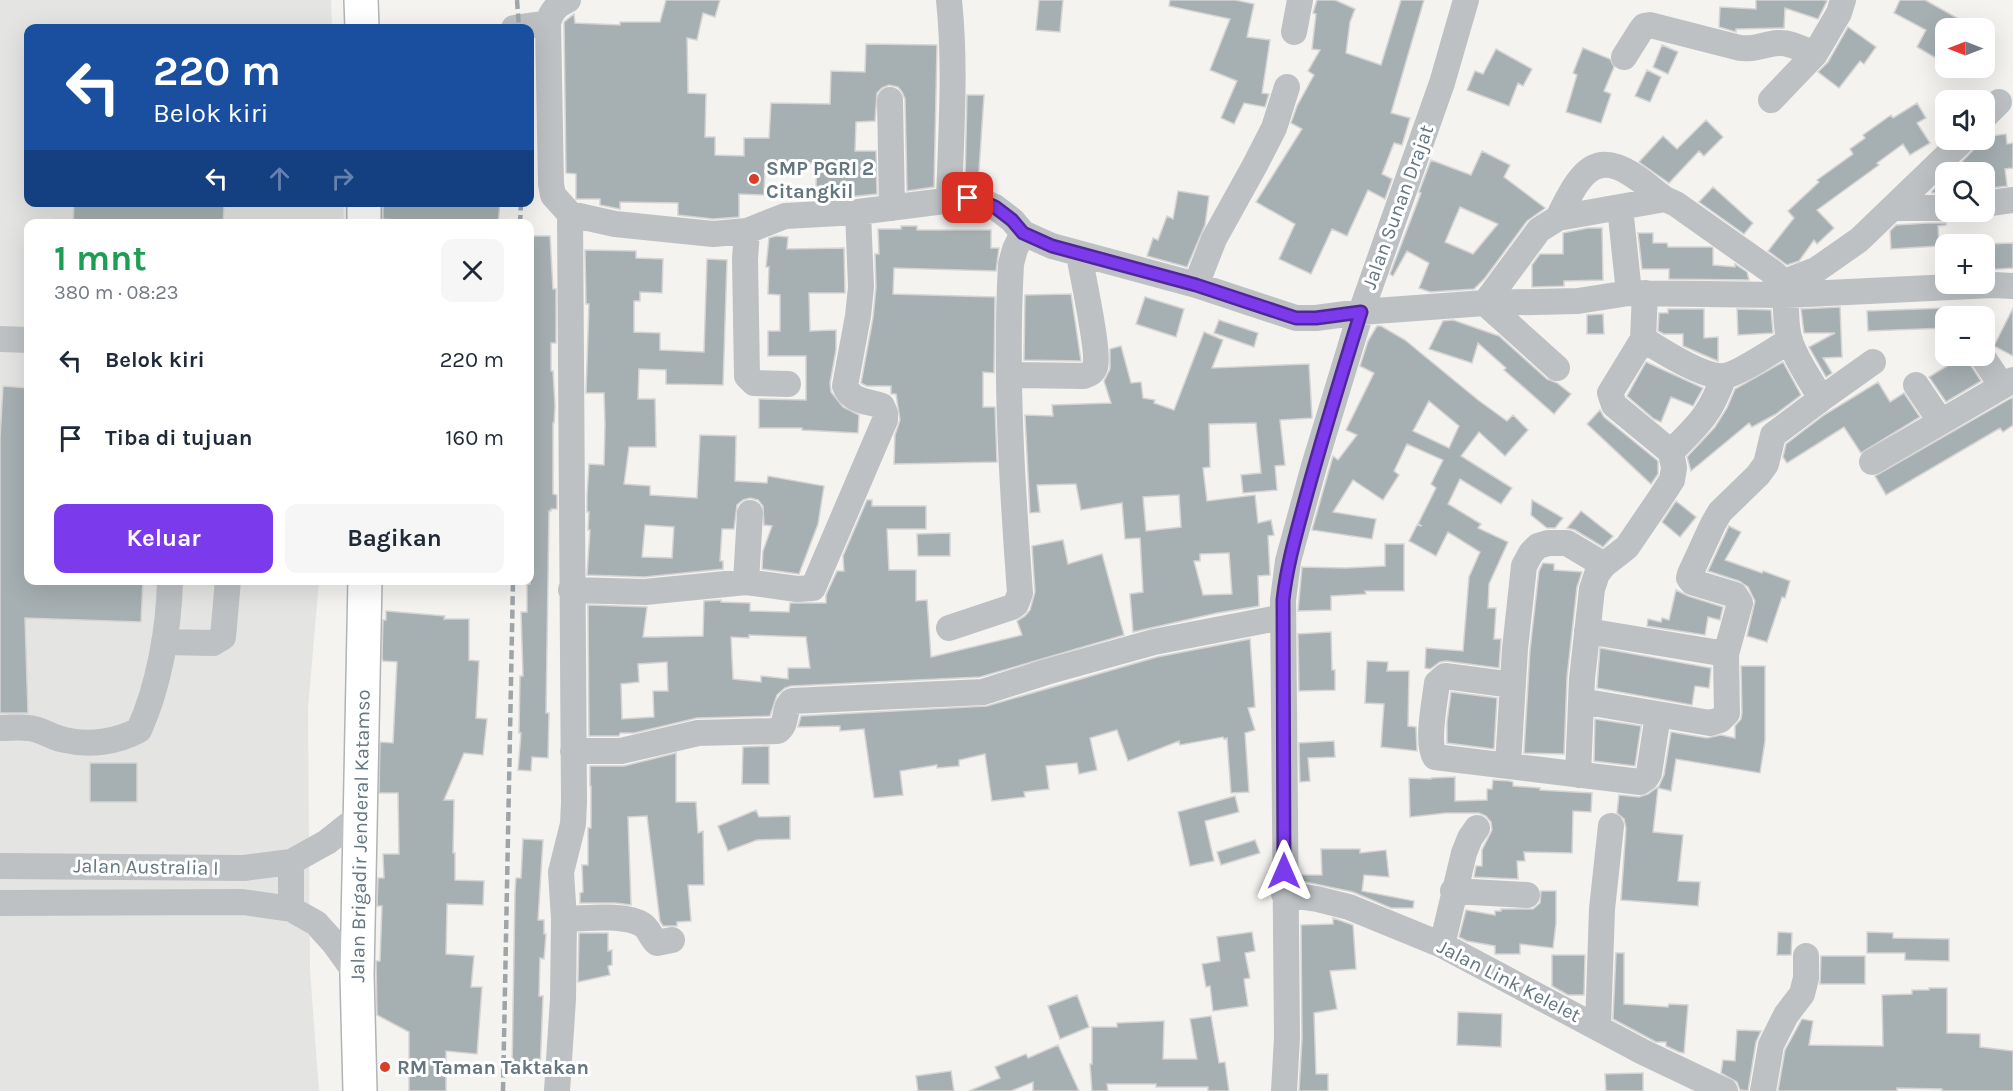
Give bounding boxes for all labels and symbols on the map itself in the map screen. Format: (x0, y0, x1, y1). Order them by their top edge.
north arrow (1935, 18, 1995, 78)
street label: Jalan Sunan Drajat (1358, 121, 1439, 292)
place label: SMP PGRI 2 Citangkil (766, 157, 874, 203)
marker: SMP PGRI 2 Citangkil (747, 172, 761, 186)
pin (942, 172, 993, 223)
street label: Jalan Brigadir Jenderal Katamso (345, 689, 374, 983)
position arrow (1252, 839, 1316, 903)
street label: Jalan Australia I (73, 854, 219, 880)
street label: Jalan Link Kelelet (1434, 935, 1585, 1027)
place label: RM Taman Taktakan (397, 1056, 589, 1079)
marker: RM Taman Taktakan (378, 1060, 392, 1074)

